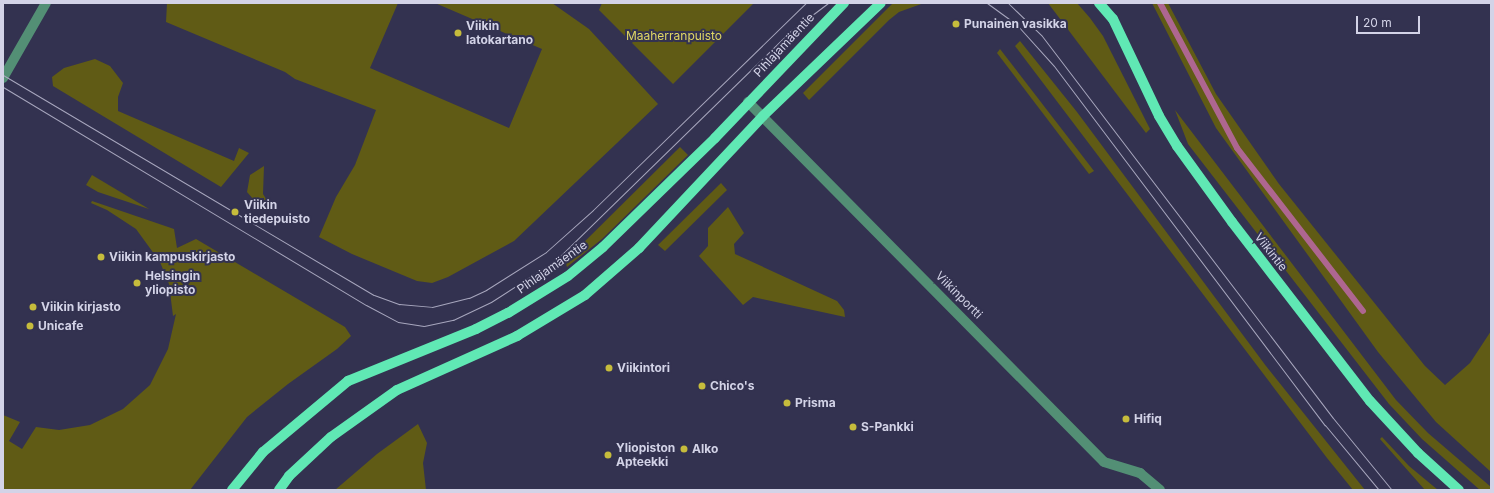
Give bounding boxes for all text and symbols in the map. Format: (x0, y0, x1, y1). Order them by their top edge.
scale bar (1358, 8, 1422, 34)
street label: Pihlajamäentie (751, 10, 817, 80)
text: 20 m (1363, 15, 1392, 30)
place label: Punainen vasikka (964, 17, 1067, 31)
place label: Viikin latokartano (466, 19, 533, 47)
marker: Punainen vasikka (951, 19, 961, 29)
marker: Viikin latokartano (453, 28, 463, 38)
park label: Maaherranpuisto (626, 29, 722, 43)
place label: Viikin tiedepuisto (244, 198, 310, 226)
marker: Viikin tiedepuisto (229, 206, 241, 218)
street label: Viikintie (1252, 230, 1290, 274)
street label: Pihlajamäentie (514, 238, 590, 296)
place label: Viikin kampuskirjasto (109, 250, 235, 264)
marker: Viikin kampuskirjasto (96, 252, 106, 262)
place label: Helsingin yliopisto (145, 269, 200, 297)
street label: Viikinportti (933, 269, 985, 321)
marker: Helsingin yliopisto (132, 278, 142, 288)
place label: Viikin kirjasto (41, 300, 121, 314)
marker: Viikin kirjasto (28, 302, 38, 312)
place label: Unicafe (38, 319, 83, 333)
marker: Unicafe (25, 321, 35, 331)
place label: Viikintori (617, 361, 670, 375)
marker: Viikintori (604, 363, 614, 373)
place label: Chico's (710, 379, 754, 393)
marker: Chico's (697, 381, 707, 391)
place label: Prisma (795, 396, 836, 410)
marker: Prisma (782, 398, 792, 408)
place label: Hifiq (1134, 412, 1162, 426)
marker: Hifiq (1121, 414, 1131, 424)
place label: S-Pankki (861, 420, 914, 434)
marker: S-Pankki (848, 422, 858, 432)
place label: Yliopiston Apteekki (616, 441, 675, 469)
place label: Alko (692, 442, 718, 456)
marker: Alko (679, 444, 689, 454)
marker: Yliopiston Apteekki (603, 450, 613, 460)

